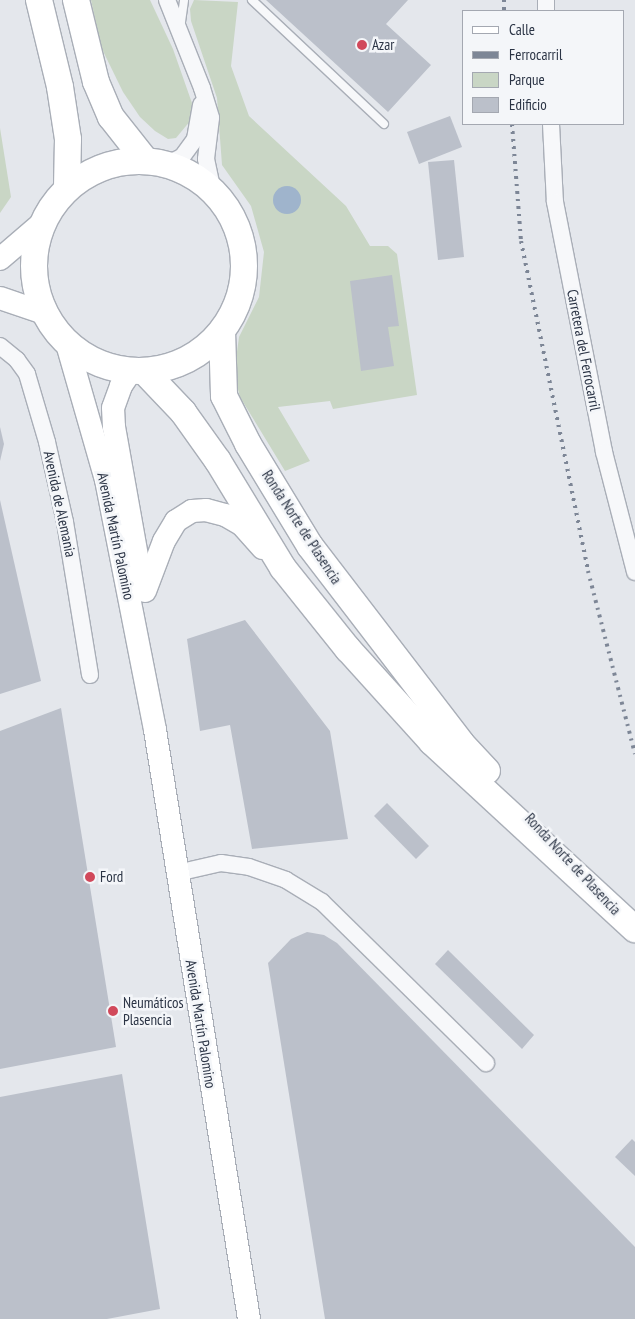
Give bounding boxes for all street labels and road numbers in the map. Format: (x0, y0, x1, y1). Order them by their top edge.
street label: Carretera del Ferrocarril (563, 288, 605, 412)
street label: Avenida de Alemania (40, 449, 80, 559)
street label: Ronda Norte de Plasencia (258, 467, 346, 587)
street label: Avenida Martín Palomino (94, 471, 138, 601)
street label: Ronda Norte de Plasencia (521, 809, 625, 919)
street label: Avenida Martín Palomino (182, 959, 220, 1089)

